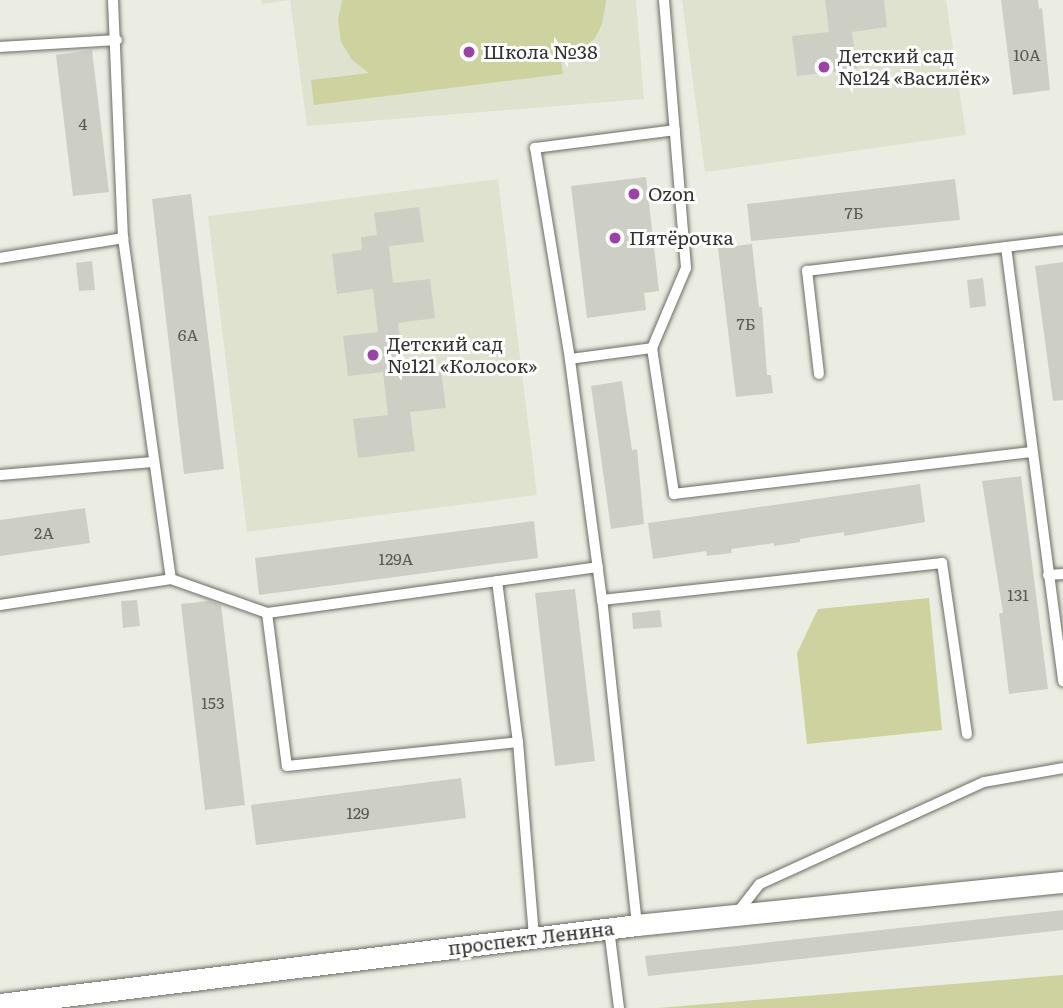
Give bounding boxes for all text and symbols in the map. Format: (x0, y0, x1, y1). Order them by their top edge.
place label: Школа №38 (483, 41, 598, 63)
marker: Школа №38 (461, 44, 477, 60)
house number: 10А (1013, 44, 1041, 64)
place label: Детский сад №124 «Василёк» (838, 45, 990, 89)
marker: Детский сад №124 «Василёк» (816, 59, 832, 75)
house number: 4 (79, 113, 87, 133)
place label: Ozon (648, 183, 695, 205)
marker: Ozon (626, 186, 642, 202)
house number: 7Б (845, 202, 863, 222)
place label: Пятёрочка (629, 227, 734, 249)
marker: Пятёрочка (607, 230, 623, 246)
house number: 7Б (737, 313, 755, 333)
house number: 6А (178, 324, 198, 344)
place label: Детский сад №121 «Колосок» (387, 333, 538, 377)
marker: Детский сад №121 «Колосок» (365, 347, 381, 363)
house number: 2А (34, 522, 54, 542)
house number: 129А (379, 548, 413, 568)
house number: 131 (1007, 584, 1029, 604)
house number: 153 (201, 692, 225, 712)
house number: 129 (347, 802, 369, 822)
street label: проспект Ленина (447, 916, 615, 960)

